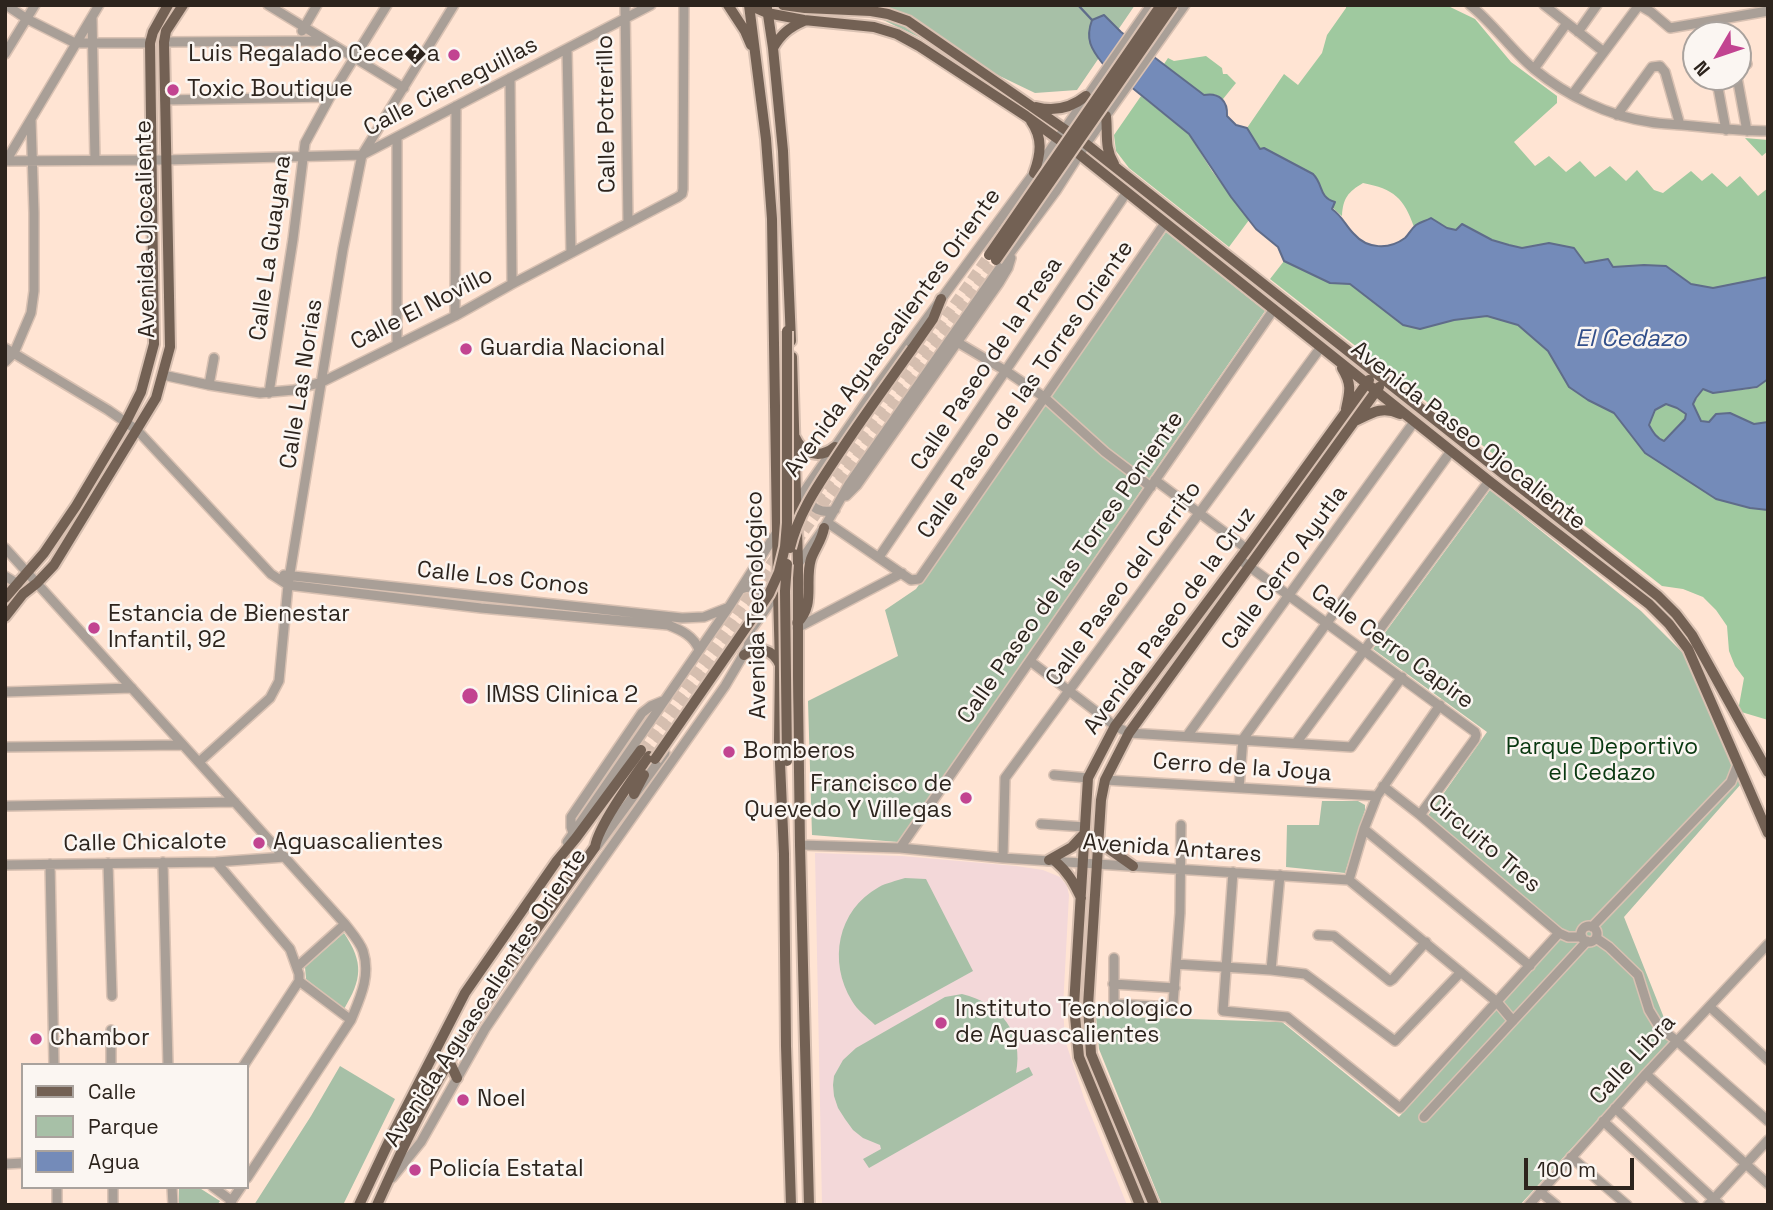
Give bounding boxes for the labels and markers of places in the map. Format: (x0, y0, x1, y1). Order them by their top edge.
place label: Luis Regalado Cece�a (188, 41, 440, 69)
marker: Luis Regalado Cece�a (446, 47, 462, 63)
place label: Toxic Boutique (187, 76, 353, 104)
marker: Toxic Boutique (165, 82, 181, 98)
place label: Guardia Nacional (480, 335, 665, 363)
marker: Guardia Nacional (458, 341, 474, 357)
place label: Estancia de Bienestar Infantil, 92 (108, 601, 350, 655)
marker: Estancia de Bienestar Infantil, 92 (86, 620, 102, 636)
place label: IMSS Clinica 2 (486, 682, 638, 710)
marker: IMSS Clinica 2 (460, 686, 480, 706)
place label: Bomberos (743, 738, 855, 766)
marker: Bomberos (721, 744, 737, 760)
place label: Francisco de Quevedo Y Villegas (744, 771, 952, 825)
marker: Francisco de Quevedo Y Villegas (958, 790, 974, 806)
place label: Aguascalientes (273, 829, 443, 857)
marker: Aguascalientes (251, 835, 267, 851)
place label: Instituto Tecnologico de Aguascalientes (955, 996, 1193, 1050)
marker: Instituto Tecnologico de Aguascalientes (933, 1015, 949, 1031)
place label: Chambor (50, 1025, 150, 1053)
marker: Chambor (28, 1031, 44, 1047)
place label: Noel (477, 1086, 526, 1114)
marker: Noel (455, 1092, 471, 1108)
place label: Policía Estatal (429, 1156, 584, 1184)
marker: Policía Estatal (407, 1162, 423, 1178)

